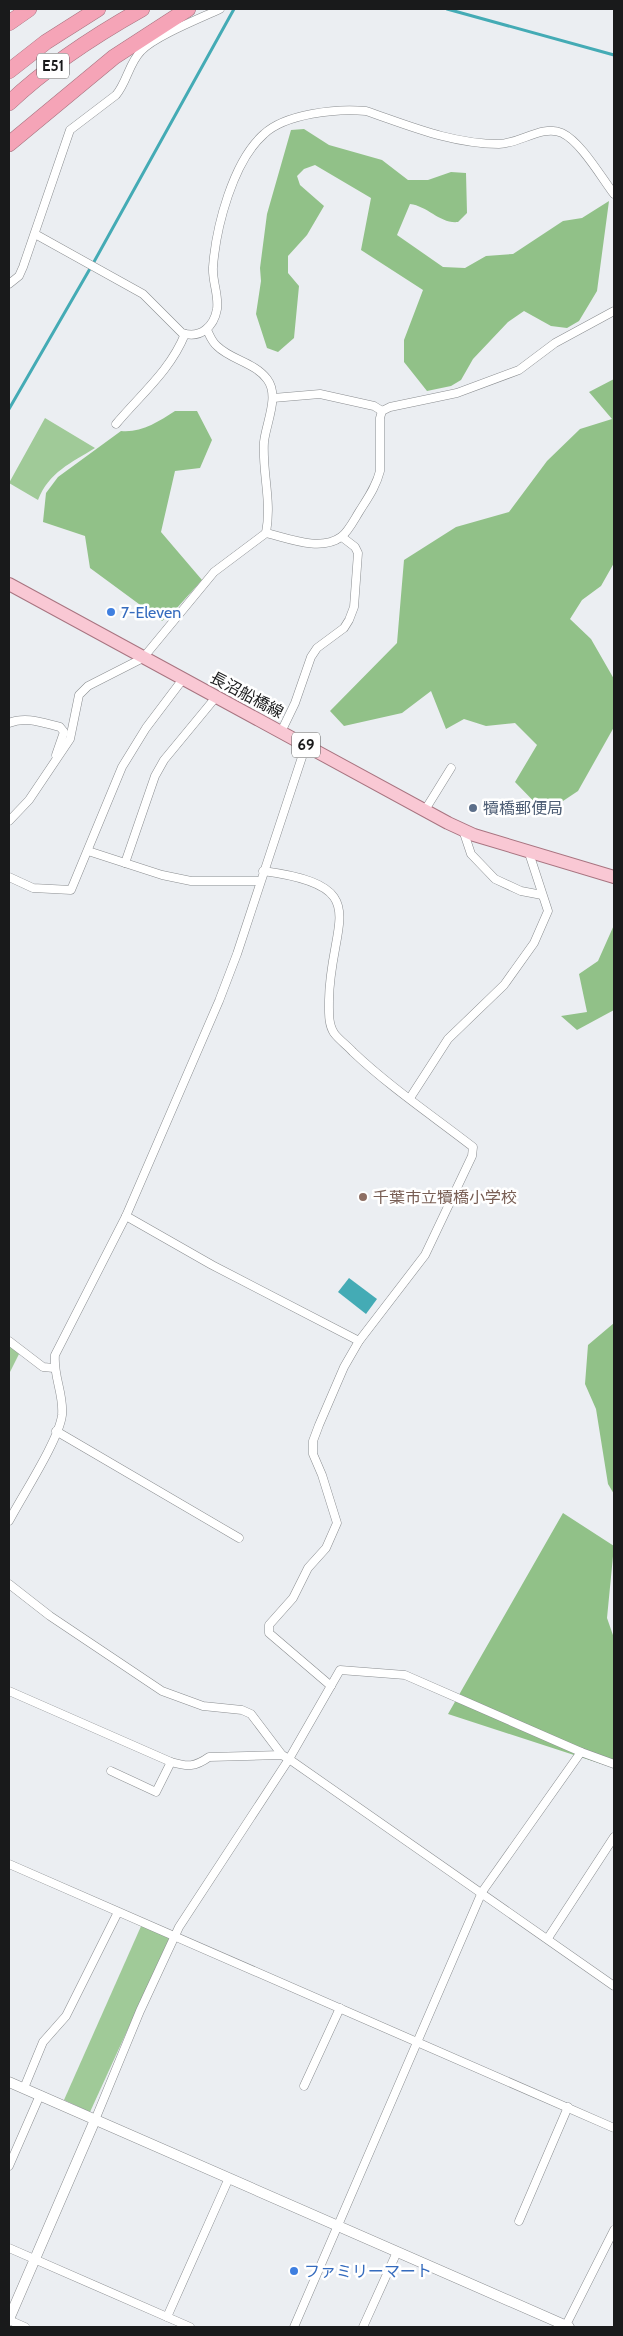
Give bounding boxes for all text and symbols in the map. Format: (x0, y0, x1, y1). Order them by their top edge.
road number: E51 (37, 54, 69, 78)
place label: 7-Eleven (121, 603, 181, 622)
marker: 7-Eleven (105, 606, 117, 618)
street label: 長沼船橋線 (207, 668, 287, 722)
road number: 69 (292, 732, 320, 758)
place label: 犢橋郵便局 (483, 799, 563, 818)
marker: 犢橋郵便局 (467, 802, 479, 814)
place label: 千葉市立犢橋小学校 (373, 1188, 517, 1207)
marker: 千葉市立犢橋小学校 (357, 1191, 369, 1203)
place label: ファミリーマート (304, 2262, 432, 2281)
marker: ファミリーマート (288, 2265, 300, 2277)

